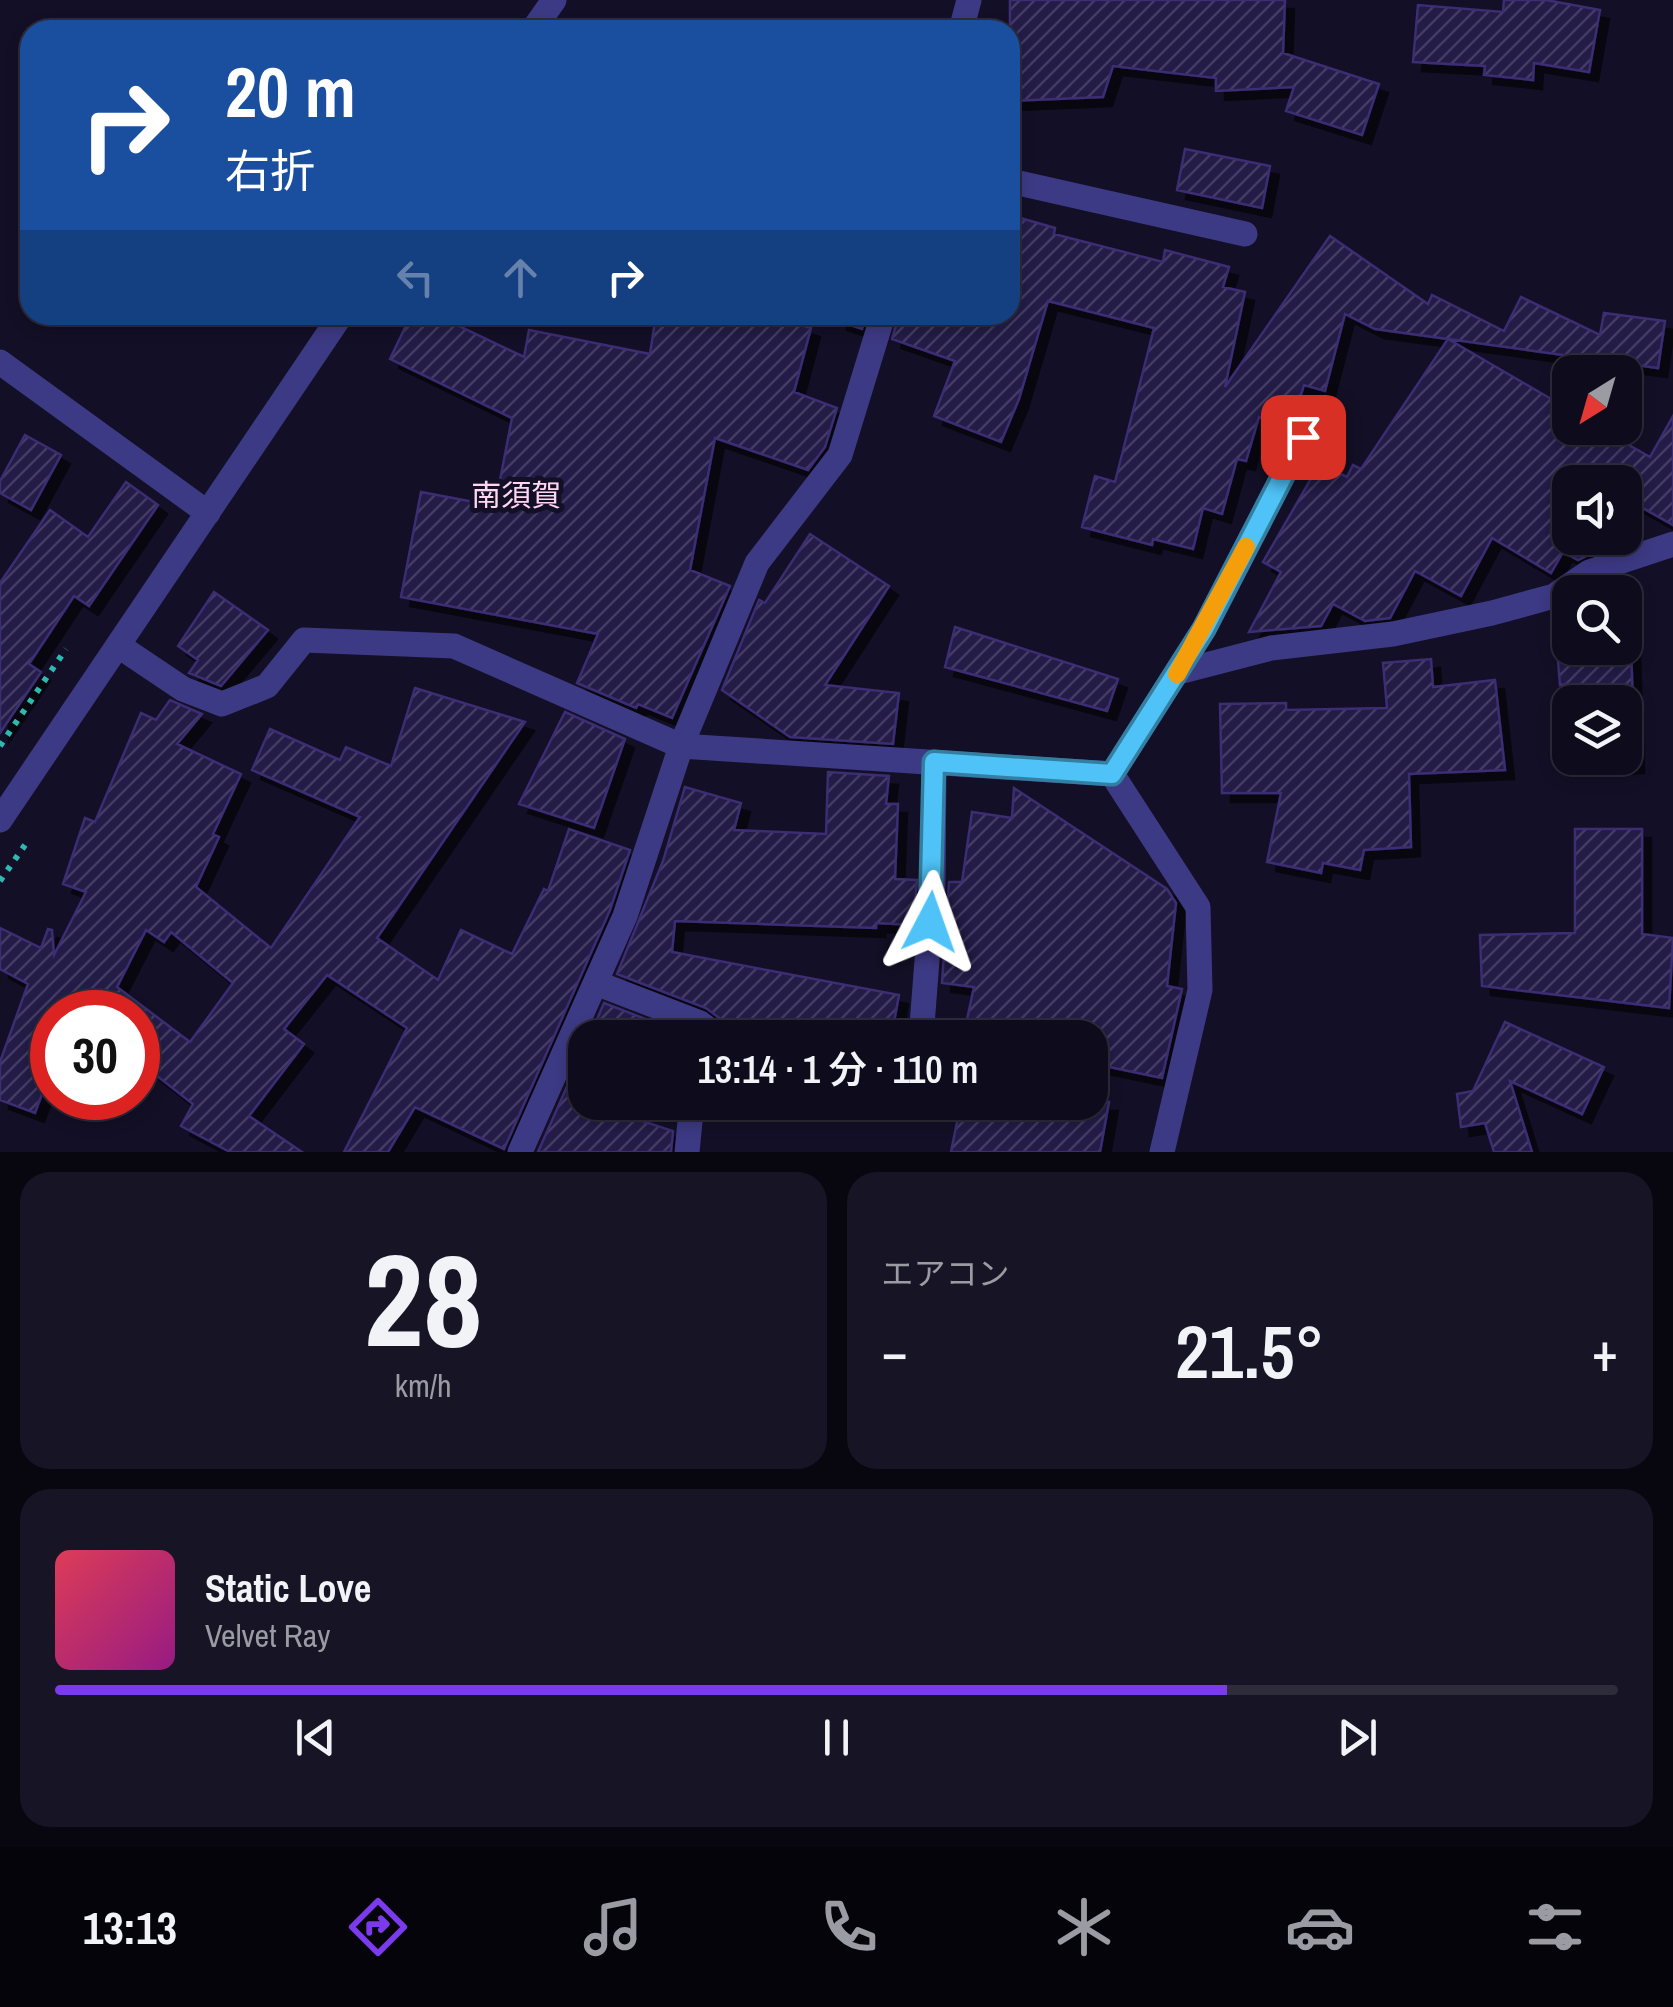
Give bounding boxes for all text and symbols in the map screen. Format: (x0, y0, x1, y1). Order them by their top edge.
text: 20 m (225, 45, 356, 139)
icon: right (60, 60, 190, 190)
text: 右折 (225, 140, 315, 201)
icon: left (388, 250, 443, 305)
icon: ahead (493, 250, 548, 305)
icon: right (598, 250, 653, 305)
north arrow (1552, 355, 1642, 445)
map controls (1552, 355, 1642, 775)
pin (1261, 395, 1346, 480)
icon: arrive (1276, 410, 1331, 465)
button: sound (1552, 465, 1642, 555)
district label: 南須賀 (471, 475, 561, 515)
button: search (1552, 575, 1642, 665)
button: layers (1552, 685, 1642, 775)
position arrow (878, 870, 982, 974)
speed limit sign: 30 (30, 990, 160, 1120)
text: 13:14 · 1 分 · 110 m (698, 1044, 978, 1095)
text: 28 (364, 1211, 483, 1387)
text: エアコン (882, 1252, 1010, 1295)
text: 21.5° (1175, 1300, 1325, 1401)
text: − (882, 1314, 908, 1388)
text: + (1592, 1314, 1618, 1388)
text: km/h (395, 1364, 452, 1407)
text: Static Love (205, 1563, 371, 1614)
text: Velvet Ray (205, 1614, 330, 1657)
icon: previous (288, 1710, 343, 1765)
icon: pause (809, 1710, 864, 1765)
icon: next (1330, 1710, 1385, 1765)
icon: directions (343, 1892, 413, 1962)
icon: music (578, 1892, 648, 1962)
icon: phone (814, 1892, 884, 1962)
icon: climate (1049, 1892, 1119, 1962)
icon: car (1285, 1892, 1355, 1962)
icon: filters (1520, 1892, 1590, 1962)
text: 13:13 (83, 1897, 177, 1958)

